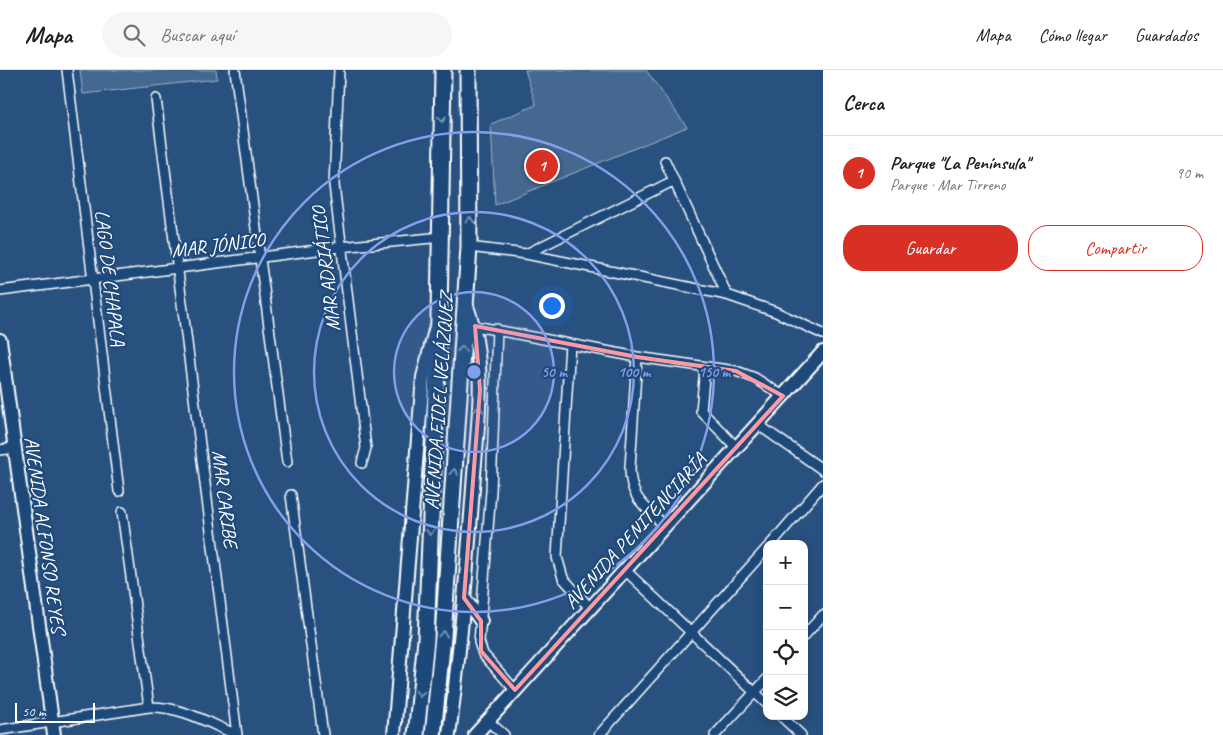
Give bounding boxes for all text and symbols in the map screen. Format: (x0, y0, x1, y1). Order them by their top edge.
search box (102, 12, 452, 57)
text: Mapa (25, 20, 72, 50)
icon: search (120, 21, 148, 49)
text: Buscar aquí (160, 23, 235, 47)
text: Mapa (976, 24, 1011, 46)
text: Cómo llegar (1039, 24, 1107, 46)
text: Guardados (1135, 24, 1198, 46)
text: Cerca (843, 90, 884, 116)
one-way arrow (437, 115, 447, 123)
pin: 1 (526, 147, 558, 185)
text: Parque "La Península" (890, 151, 1030, 175)
text: 1 (855, 163, 863, 183)
text: 90 m (1176, 163, 1203, 183)
text: Parque · Mar Tirreno (890, 175, 1005, 195)
street label: MAR ADRIÁTICO (306, 203, 346, 333)
street label: LAGO DE CHAPALA (89, 208, 131, 349)
one-way arrow (465, 216, 475, 224)
button: Guardar (843, 225, 1018, 271)
button: Compartir (1028, 225, 1203, 271)
street label: MAR JÓNICO (170, 227, 268, 263)
street label: AVENIDA FIDEL VELÁZQUEZ (419, 288, 459, 510)
your location (539, 293, 565, 319)
one-way arrow (456, 345, 467, 353)
centre of rings (465, 363, 483, 381)
text: 50 m (541, 363, 568, 382)
text: 100 m (618, 363, 652, 382)
text: 150 m (698, 363, 732, 382)
one-way arrow (473, 405, 484, 413)
street label: AVENIDA ALFONSO REYES (19, 435, 72, 639)
street label: AVENIDA PENITENCIARÍA (558, 447, 712, 614)
street label: MAR CARIBE (207, 449, 244, 552)
one-way arrow (448, 468, 459, 476)
one-way arrow (424, 528, 435, 536)
map controls (763, 540, 808, 720)
button: + (763, 540, 808, 585)
button: − (763, 585, 808, 630)
one-way arrow (437, 630, 448, 638)
button: locate (763, 630, 808, 675)
button: layers (763, 675, 808, 720)
one-way arrow (415, 690, 426, 698)
scale bar (15, 700, 95, 723)
text: 50 m (22, 703, 46, 720)

